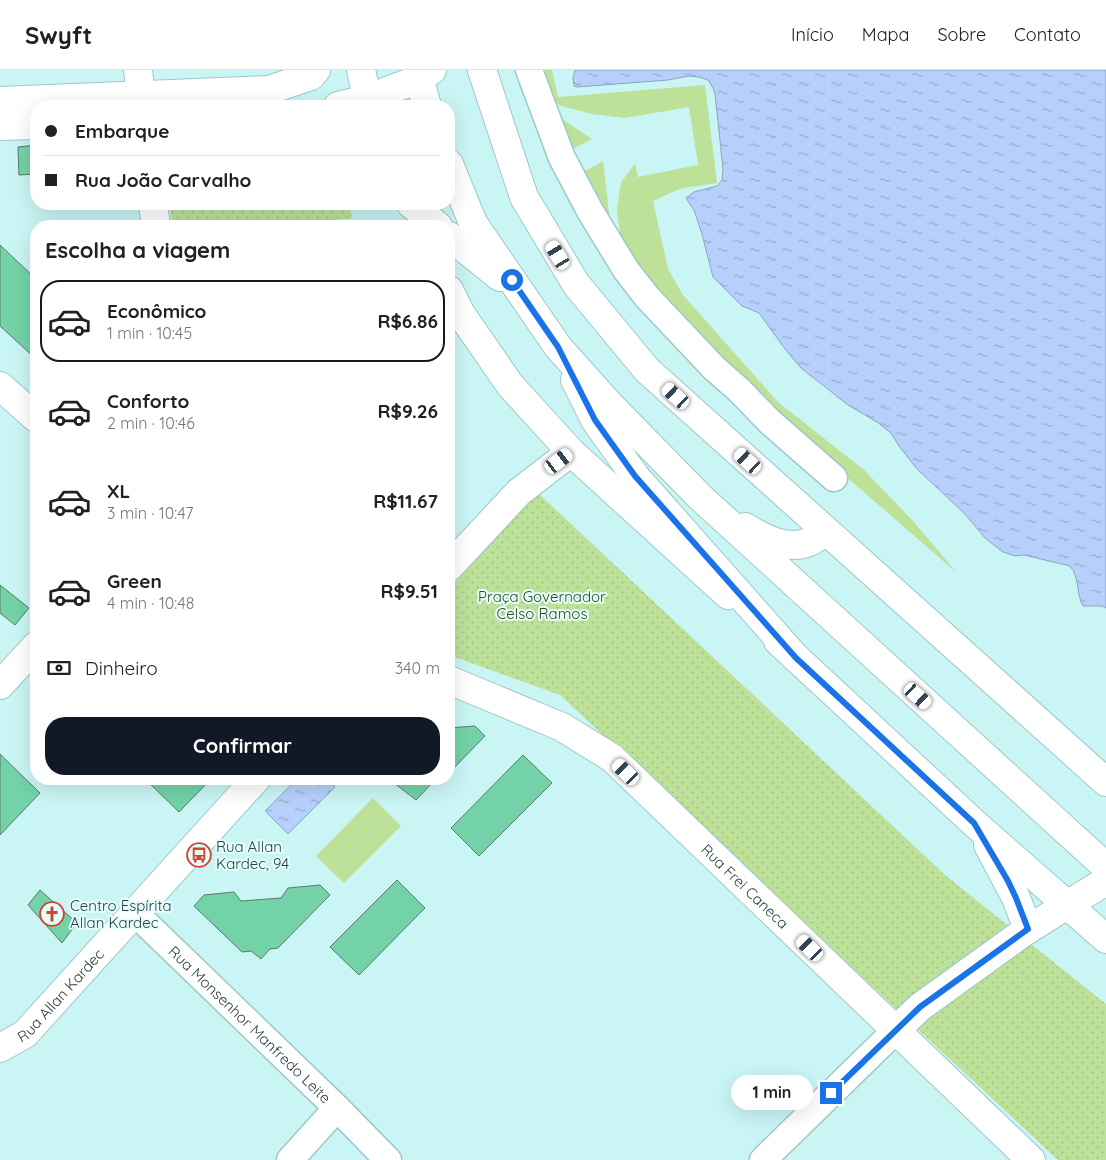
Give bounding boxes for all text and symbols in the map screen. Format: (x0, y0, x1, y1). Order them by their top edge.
text: Swyft (25, 20, 92, 50)
text: Início (791, 23, 834, 46)
text: Mapa (862, 23, 909, 46)
text: Sobre (937, 23, 986, 46)
text: Contato (1014, 23, 1081, 46)
text: Embarque (75, 119, 169, 143)
text: Rua João Carvalho (75, 168, 251, 192)
text: Escolha a viagem (45, 236, 230, 264)
car (543, 238, 572, 272)
route start (501, 269, 523, 291)
icon: car (47, 299, 92, 344)
text: Econômico (107, 299, 206, 323)
text: R$6.86 (377, 309, 438, 333)
text: 1 min · 10:45 (107, 323, 192, 343)
car (659, 380, 692, 412)
icon: car (47, 389, 92, 434)
text: Conforto (107, 389, 189, 413)
text: R$9.26 (378, 399, 438, 423)
text: 2 min · 10:46 (107, 413, 195, 433)
car (731, 445, 764, 477)
car (542, 446, 575, 476)
icon: car (47, 479, 92, 524)
text: XL (107, 479, 130, 503)
text: R$11.67 (373, 489, 438, 513)
text: 3 min · 10:47 (107, 503, 193, 523)
icon: car (47, 569, 92, 614)
text: Green (107, 569, 162, 593)
text: R$9.51 (381, 579, 438, 603)
park label: Praça Governador Celso Ramos (478, 587, 606, 623)
text: 4 min · 10:48 (107, 593, 194, 613)
icon: cash (45, 654, 73, 682)
text: Dinheiro (85, 656, 158, 680)
text: 340 m (395, 658, 440, 678)
car (901, 680, 934, 712)
button: Confirmar (45, 717, 440, 775)
car (609, 756, 642, 788)
place label: Rua Allan Kardec, 94 (216, 837, 289, 873)
street label: Rua Frei Caneca (698, 840, 793, 932)
bus stop icon: Rua Allan Kardec, 94 (186, 842, 212, 868)
place label: Centro Espírita Allan Kardec (70, 896, 172, 932)
church icon: Centro Espírita Allan Kardec (39, 901, 65, 927)
car (793, 932, 826, 964)
street label: Rua Monsenhor Manfredo Leite (165, 941, 335, 1107)
street label: Rua Allan Kardec (14, 944, 108, 1046)
callout: 1 min (731, 1076, 814, 1110)
text: 1 min (753, 1082, 791, 1102)
route end (820, 1082, 842, 1104)

